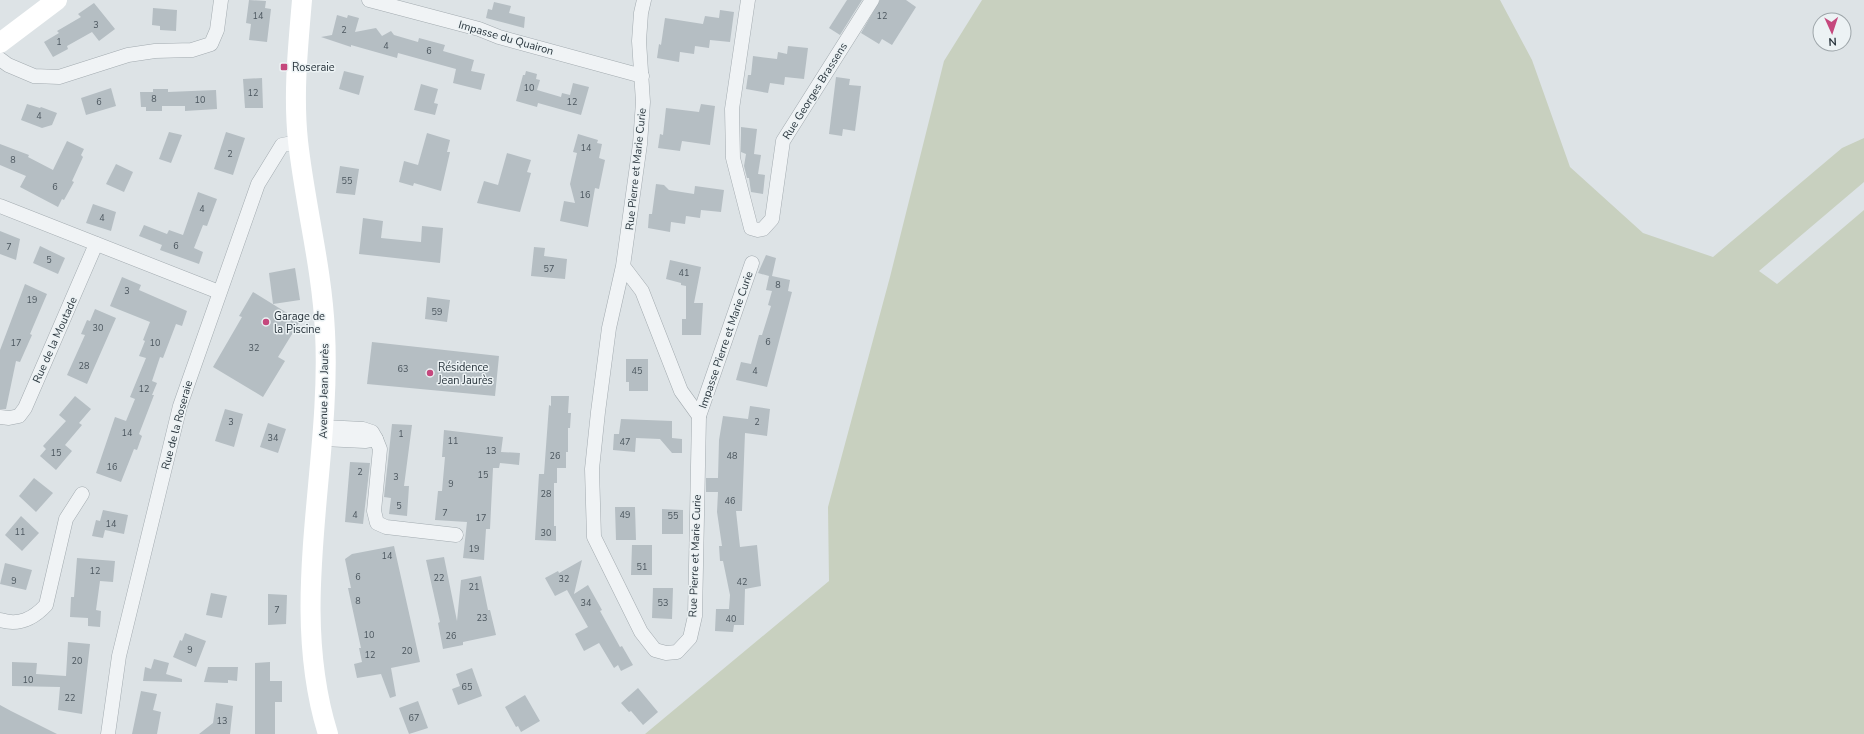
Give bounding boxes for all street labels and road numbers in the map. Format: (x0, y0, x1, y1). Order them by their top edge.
street label: Impasse du Quairon (457, 17, 555, 59)
street label: Rue Georges Brassens (779, 40, 851, 142)
street label: Rue Pierre et Marie Curie (622, 107, 650, 231)
street label: Impasse Pierre et Marie Curie (695, 269, 757, 411)
street label: Rue de la Moutade (29, 294, 81, 385)
street label: Avenue Jean Jaurès (316, 343, 332, 439)
street label: Rue de la Roseraie (158, 379, 196, 471)
street label: Rue Pierre et Marie Curie (685, 494, 705, 618)

